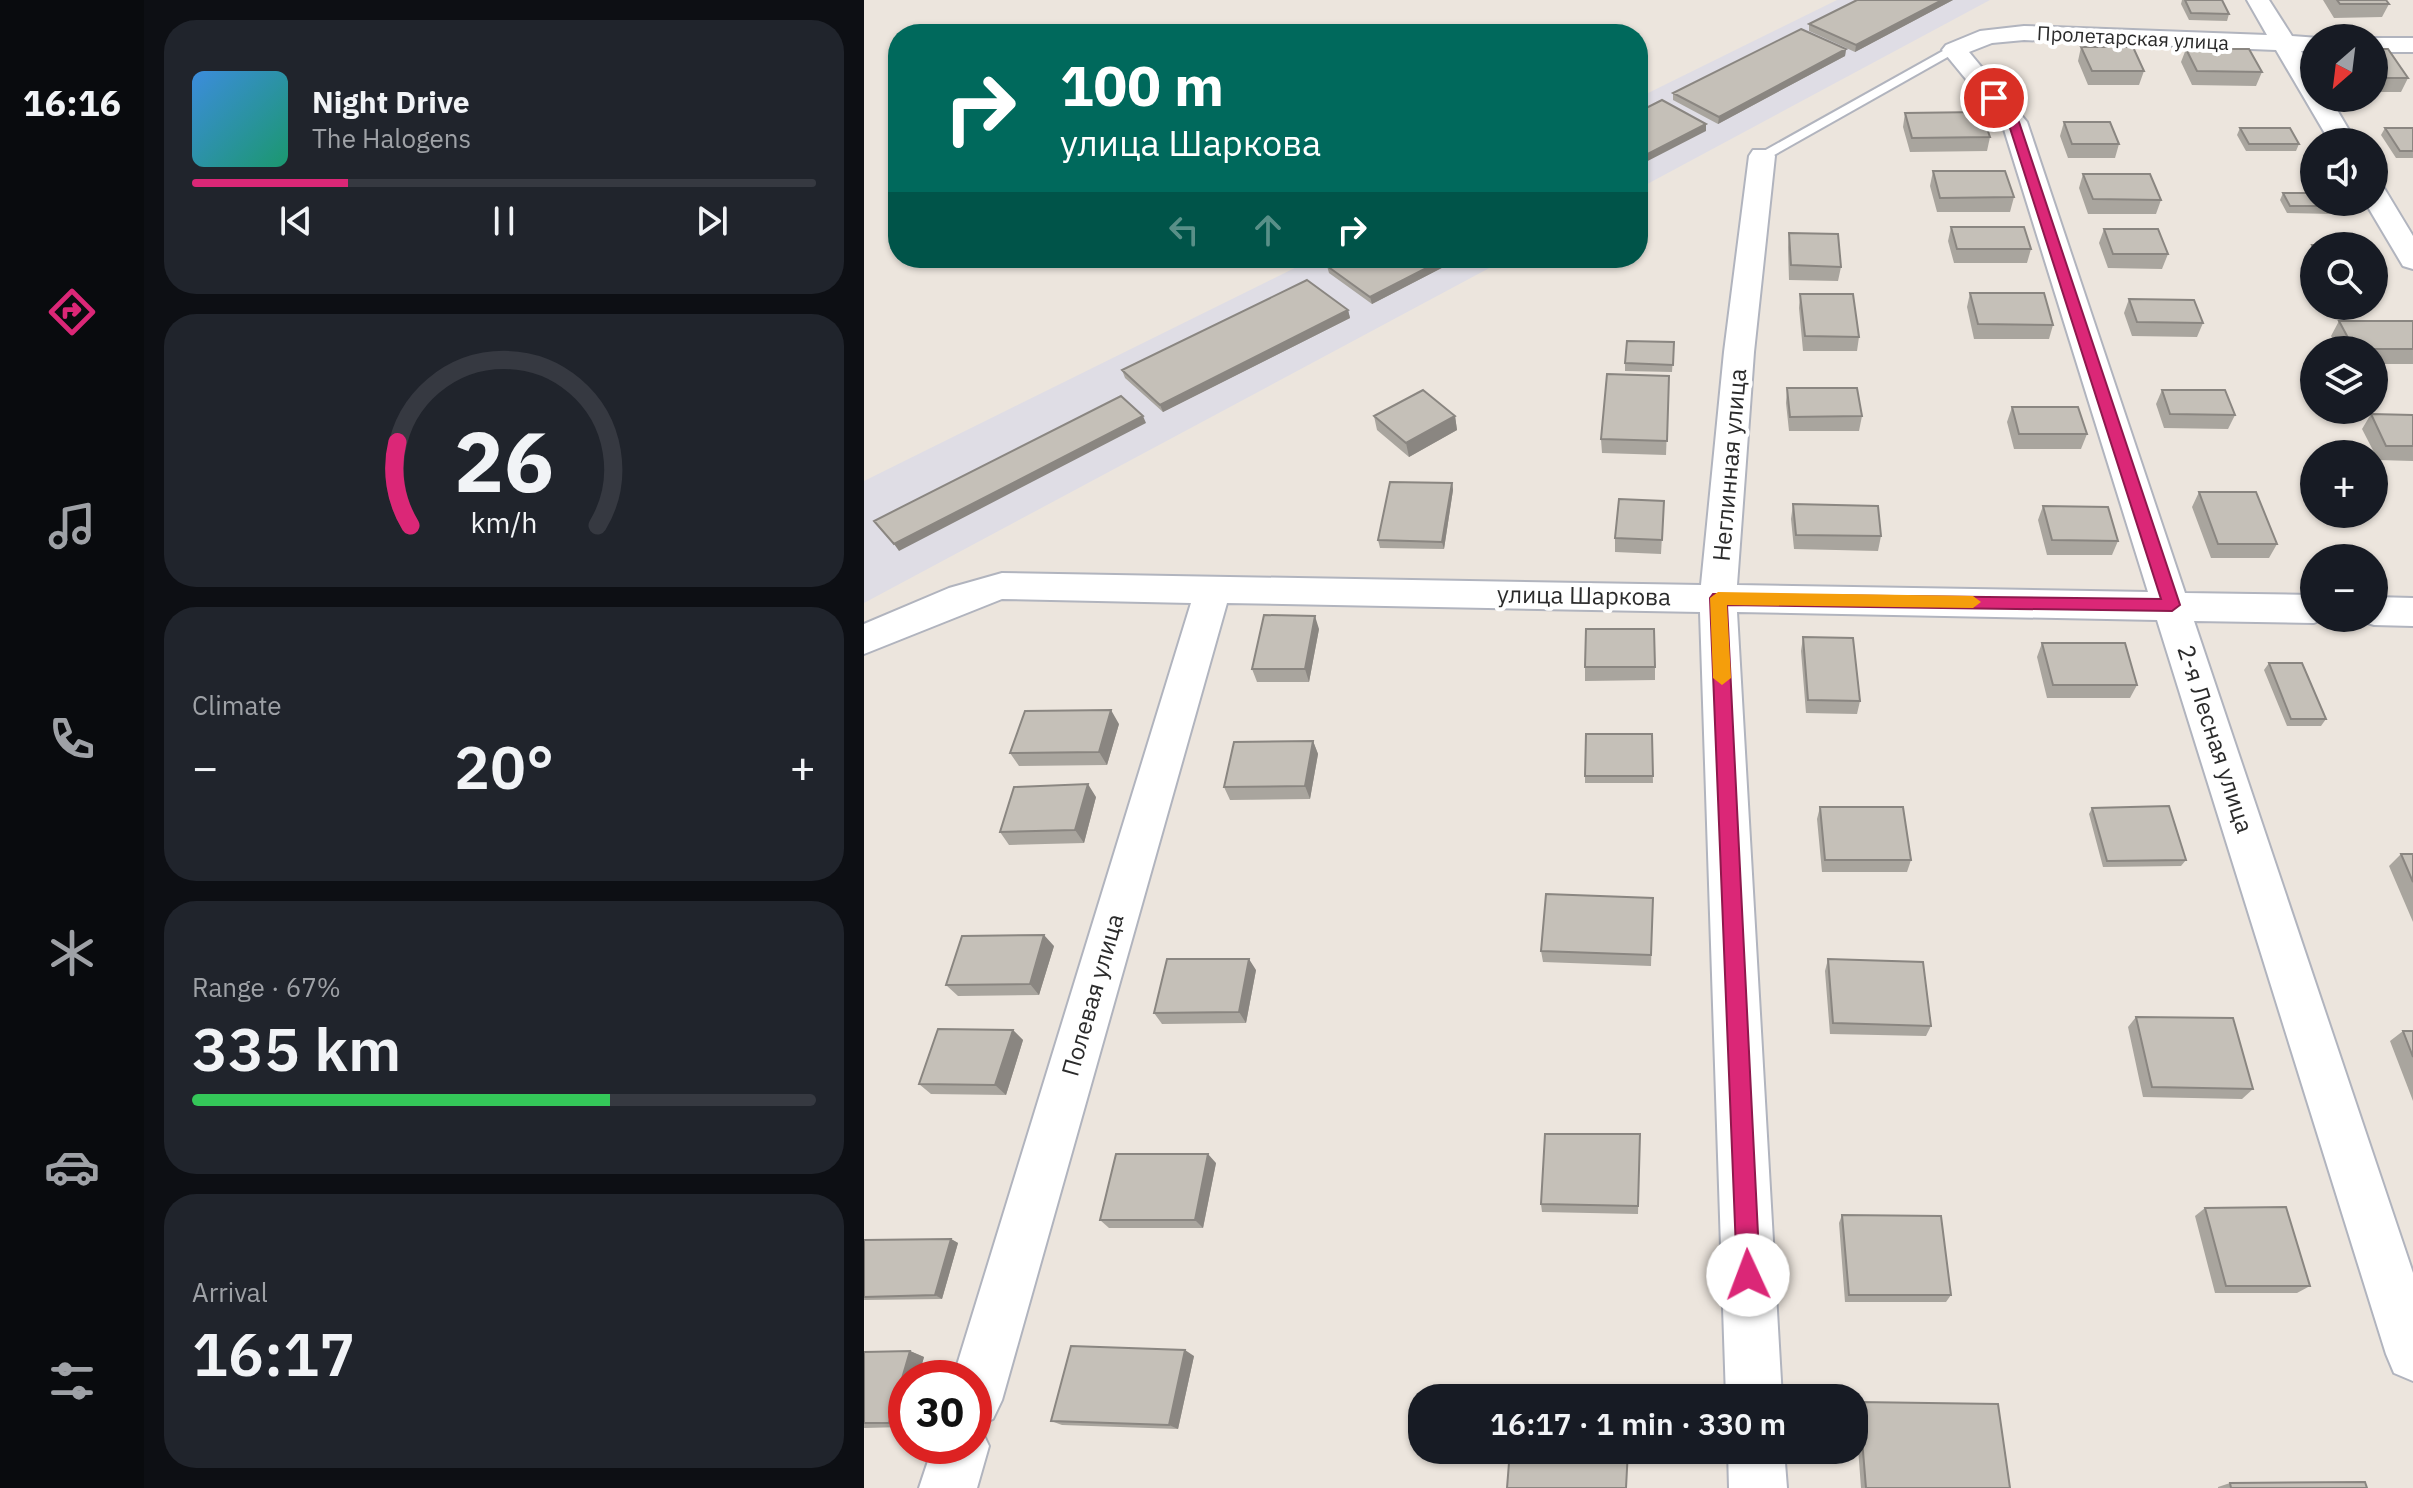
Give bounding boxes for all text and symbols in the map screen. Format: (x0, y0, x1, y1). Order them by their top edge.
street label: Пролетарская улица (2036, 19, 2230, 56)
north arrow (2300, 24, 2388, 112)
map controls (2300, 24, 2388, 632)
text: 100 m (1060, 49, 1224, 121)
icon: right (928, 56, 1032, 160)
pin (1960, 64, 2028, 132)
icon: arrive (1972, 76, 2016, 120)
text: 16:16 (23, 79, 121, 126)
text: Night Drive (312, 82, 470, 121)
text: улица Шаркова (1060, 119, 1321, 166)
text: The Halogens (312, 121, 471, 155)
button: sound (2300, 128, 2388, 216)
icon: previous (274, 199, 318, 243)
icon: pause (482, 199, 526, 243)
icon: next (690, 199, 734, 243)
icon: left (1162, 208, 1206, 252)
icon: ahead (1246, 208, 1290, 252)
icon: right (1330, 208, 1374, 252)
button: search (2300, 232, 2388, 320)
icon: directions (44, 284, 100, 340)
button: layers (2300, 336, 2388, 424)
street label: Неглинная улица (1705, 367, 1753, 563)
text: 26 (454, 407, 554, 515)
button: + (2300, 440, 2388, 528)
icon: music (44, 498, 100, 554)
text: km/h (470, 505, 538, 542)
button: − (2300, 544, 2388, 632)
street label: улица Шаркова (1497, 577, 1672, 613)
street label: 2-я Лесная улица (2170, 641, 2262, 837)
text: Climate (192, 688, 282, 722)
icon: phone (44, 711, 100, 767)
text: 20° (454, 727, 554, 806)
text: − (192, 738, 218, 795)
text: + (790, 738, 816, 795)
street label: Полевая улица (1054, 910, 1131, 1080)
icon: climate (44, 925, 100, 981)
text: Range · 67% (192, 970, 341, 1004)
text: 335 km (192, 1009, 401, 1088)
icon: car (44, 1139, 100, 1195)
position arrow (1706, 1233, 1790, 1317)
text: Arrival (192, 1275, 268, 1309)
text: 16:17 (192, 1314, 355, 1393)
icon: filters (44, 1353, 100, 1409)
speed limit sign: 30 (888, 1360, 992, 1464)
text: 16:17 · 1 min · 330 m (1490, 1404, 1786, 1443)

